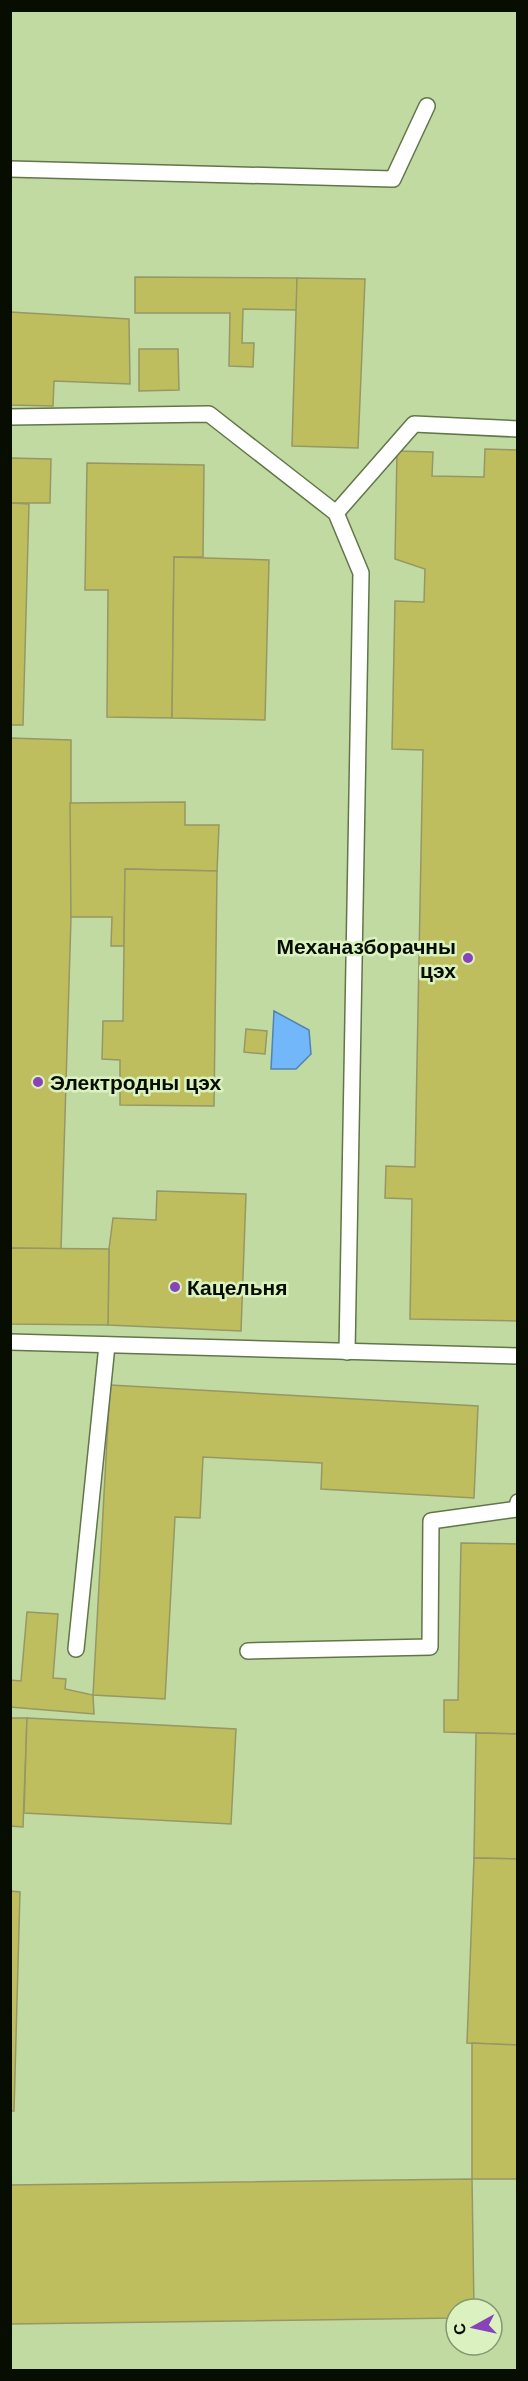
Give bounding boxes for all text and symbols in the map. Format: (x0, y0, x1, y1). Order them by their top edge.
place label: Механазборачны цэх (277, 934, 456, 983)
marker: Механазборачны цэх (461, 951, 475, 965)
place label: Электродны цэх (50, 1070, 222, 1095)
marker: Электродны цэх (31, 1075, 45, 1089)
place label: Кацельня (187, 1275, 288, 1300)
marker: Кацельня (168, 1280, 182, 1294)
north arrow (444, 2297, 504, 2357)
text: С (449, 2322, 470, 2336)

